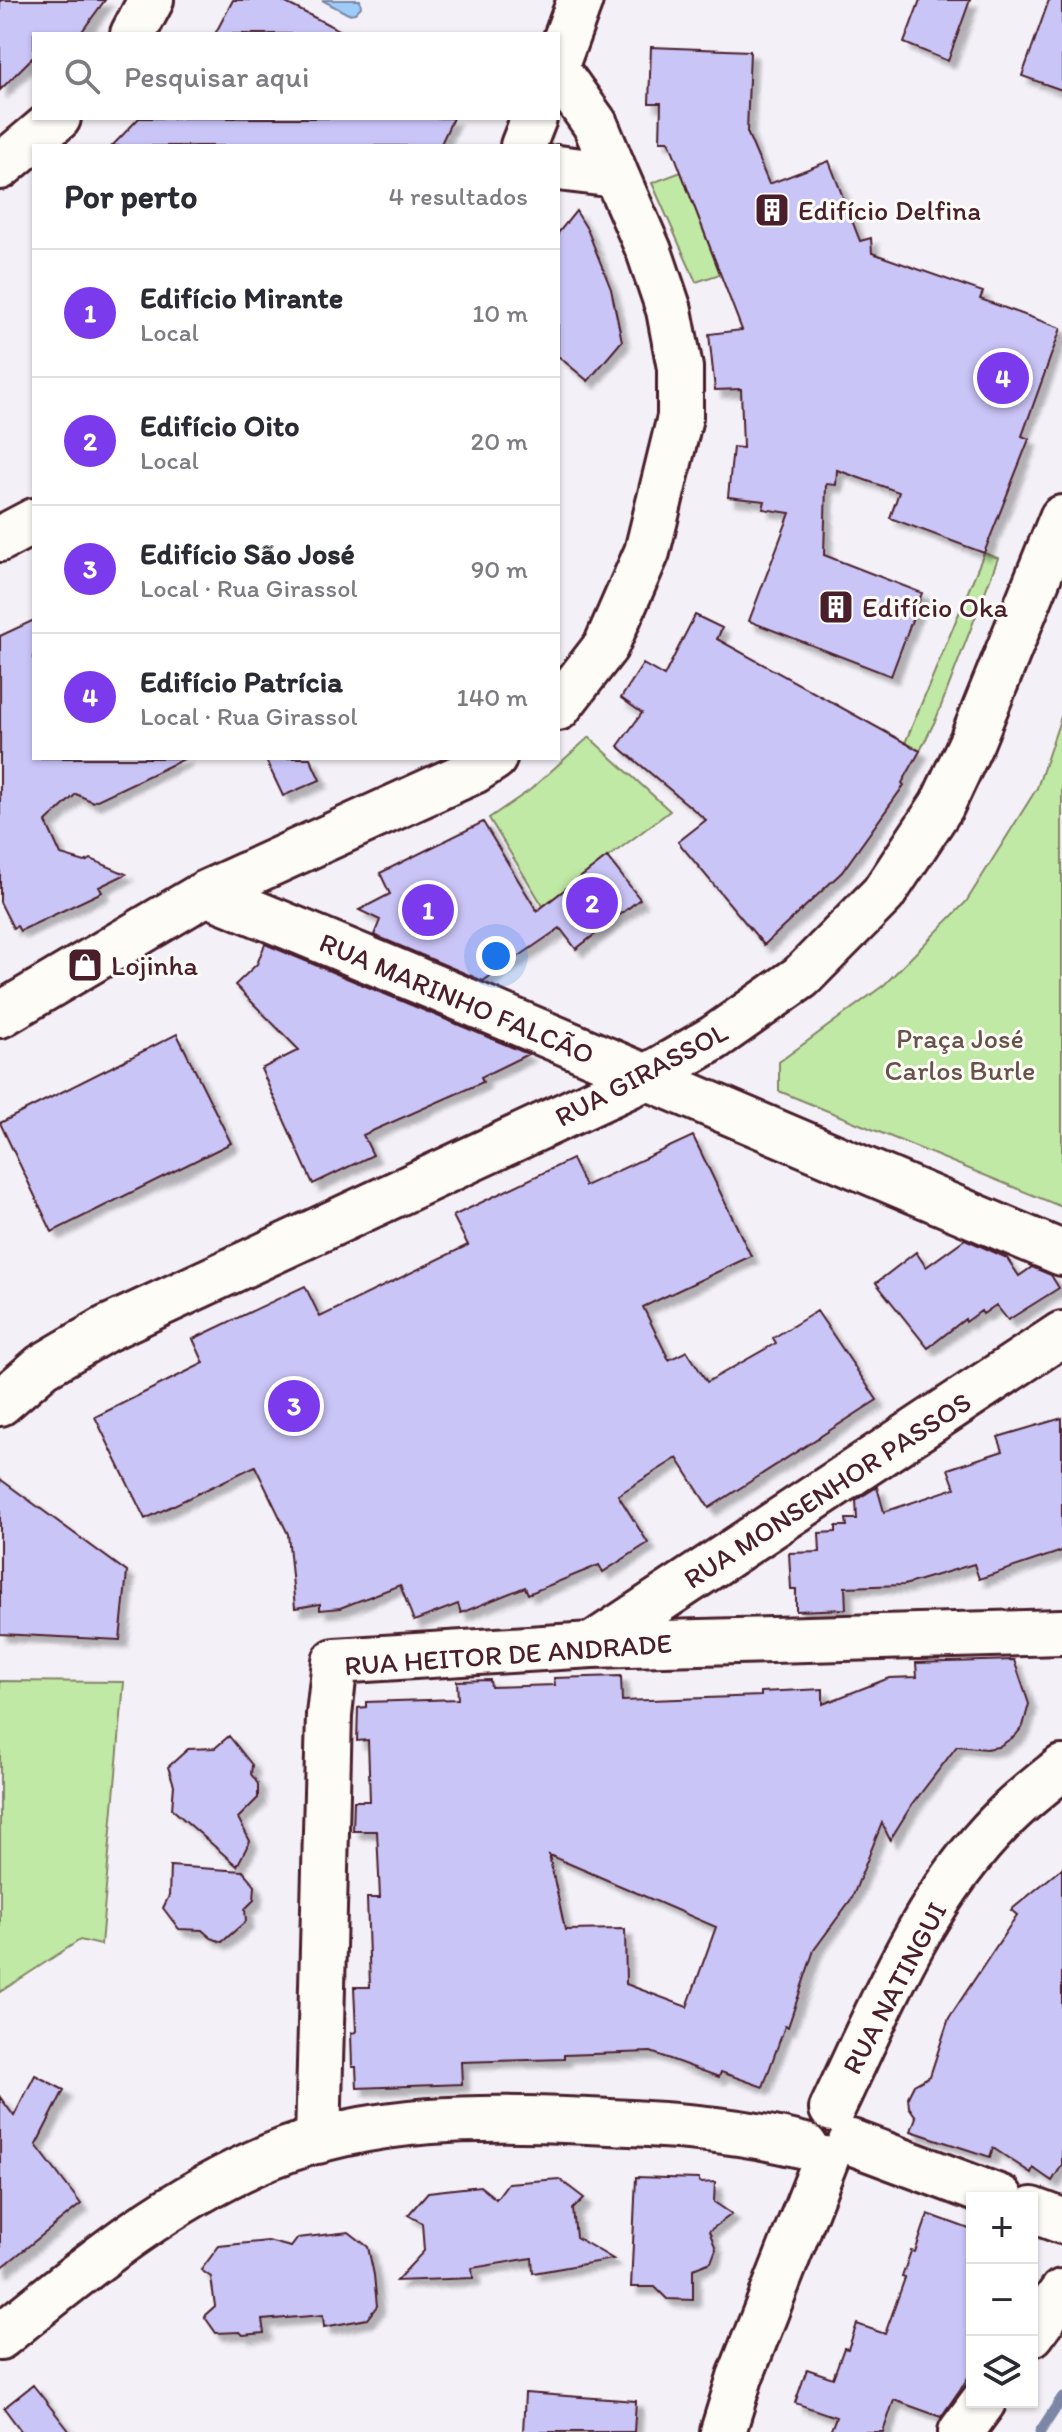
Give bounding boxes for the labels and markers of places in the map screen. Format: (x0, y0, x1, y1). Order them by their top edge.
building icon: Edifício Delfina (753, 191, 791, 229)
place label: Edifício Delfina (798, 193, 981, 227)
pin: 4 (977, 348, 1029, 408)
building icon: Edifício Oka (817, 588, 855, 626)
place label: Edifício Oka (862, 590, 1008, 624)
pin: 2 (566, 873, 618, 933)
pin: 1 (402, 880, 454, 940)
shop icon: Lojinha (66, 946, 104, 984)
place label: Lojinha (111, 948, 198, 982)
pin: 3 (268, 1376, 320, 1436)

